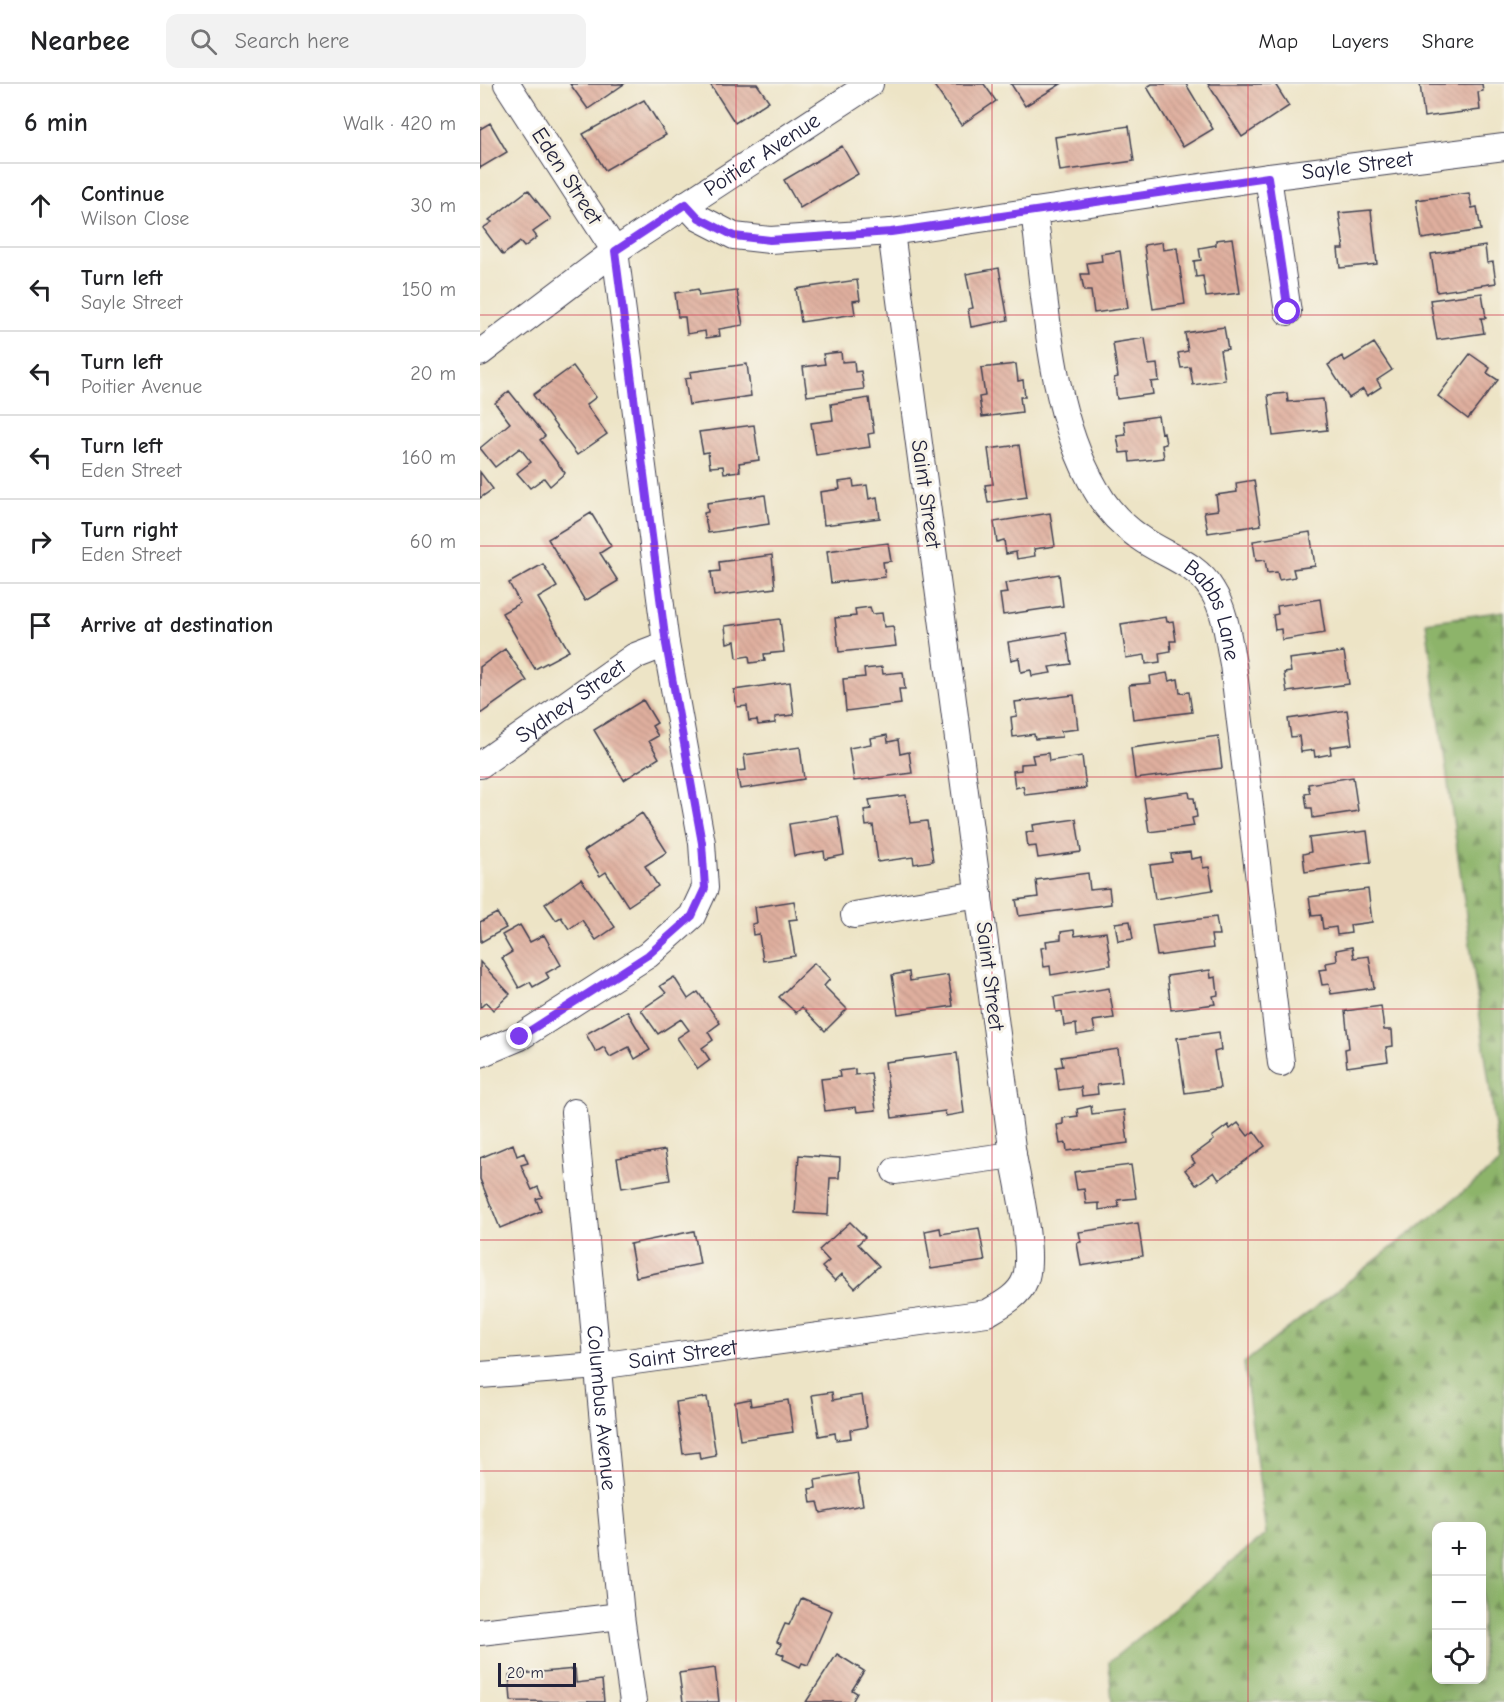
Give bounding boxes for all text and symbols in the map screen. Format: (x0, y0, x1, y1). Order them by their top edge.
search box (166, 14, 586, 68)
text: Nearbee (30, 25, 130, 57)
icon: search (187, 25, 220, 58)
text: Search here (235, 28, 349, 54)
text: Map (1259, 29, 1298, 53)
text: Layers (1331, 29, 1389, 53)
text: Share (1422, 29, 1474, 53)
street label: Poitier Avenue (699, 107, 825, 202)
text: 6 min (24, 108, 88, 138)
text: Walk · 420 m (343, 112, 456, 135)
street label: Eden Street (526, 123, 608, 230)
street label: Sayle Street (1300, 146, 1415, 186)
text: Continue (81, 181, 164, 207)
icon: ahead (24, 189, 57, 222)
text: 30 m (410, 194, 456, 217)
text: Wilson Close (81, 207, 189, 230)
text: Turn left (81, 265, 163, 291)
icon: left (24, 273, 57, 306)
text: 150 m (402, 278, 456, 301)
text: Sayle Street (81, 291, 182, 314)
route start (1274, 298, 1300, 324)
text: Turn left (81, 349, 163, 375)
icon: left (24, 357, 57, 390)
text: 20 m (410, 362, 456, 385)
text: Poitier Avenue (81, 375, 202, 398)
text: Turn left (81, 433, 163, 459)
street label: Saint Street (906, 438, 947, 551)
icon: left (24, 441, 57, 474)
text: 160 m (402, 446, 456, 469)
text: Eden Street (81, 459, 182, 482)
text: Turn right (81, 517, 178, 543)
icon: right (24, 525, 57, 558)
text: 60 m (410, 530, 456, 553)
text: Eden Street (81, 543, 182, 566)
street label: Babbs Lane (1179, 554, 1245, 663)
icon: arrive (24, 609, 57, 642)
text: Arrive at destination (81, 612, 273, 638)
street label: Sydney Street (511, 653, 632, 749)
street label: Saint Street (970, 920, 1010, 1033)
route end (506, 1023, 532, 1049)
street label: Columbus Avenue (581, 1324, 622, 1492)
street label: Saint Street (627, 1334, 740, 1375)
map controls (1432, 1522, 1486, 1684)
button: + (1432, 1522, 1486, 1576)
button: − (1432, 1576, 1486, 1630)
button: locate (1432, 1630, 1486, 1684)
scale bar (498, 1660, 576, 1688)
text: 20 m (507, 1664, 544, 1682)

